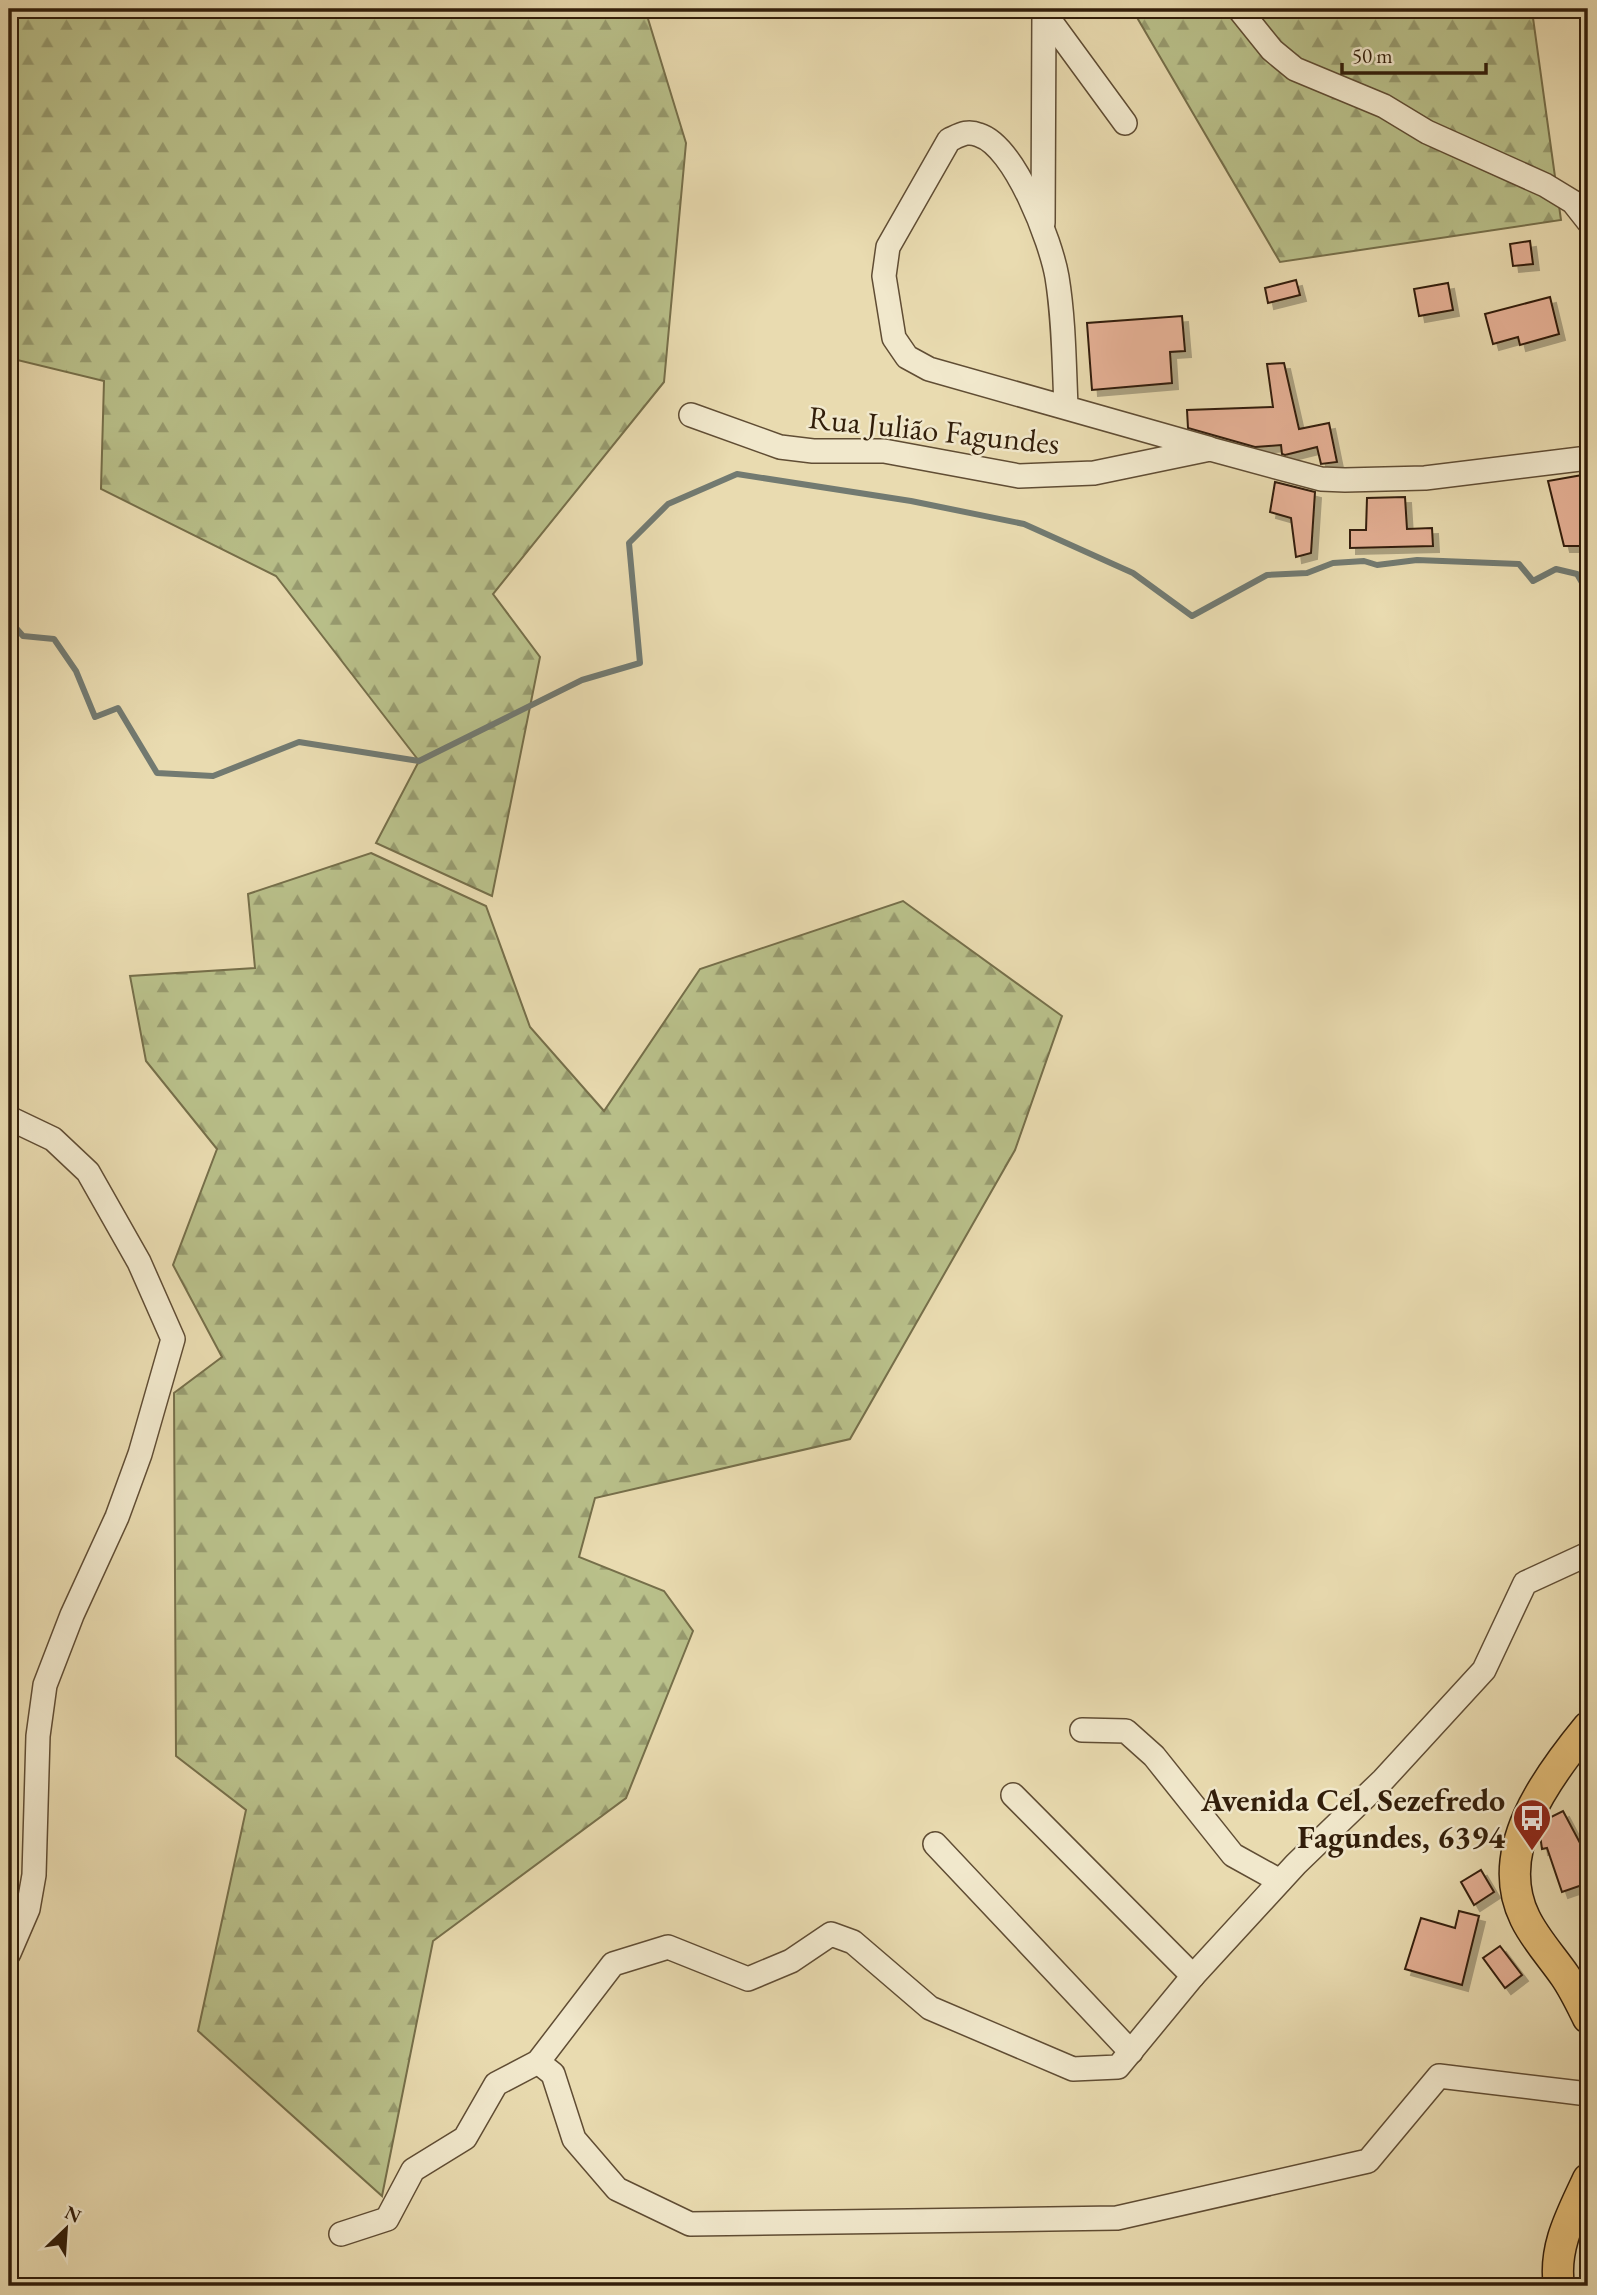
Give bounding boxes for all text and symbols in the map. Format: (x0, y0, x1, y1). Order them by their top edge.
scale bar (1342, 32, 1485, 76)
text: 50 m (1352, 42, 1393, 69)
street label: Rua Julião Fagundes (806, 396, 1062, 464)
place label: Avenida Cel. Sezefredo Fagundes, 6394 (1200, 1779, 1506, 1858)
bus stop icon: Avenida Cel. Sezefredo Fagundes, 6394 (1511, 1797, 1553, 1852)
north arrow (32, 2194, 102, 2264)
text: N (61, 2199, 86, 2229)

